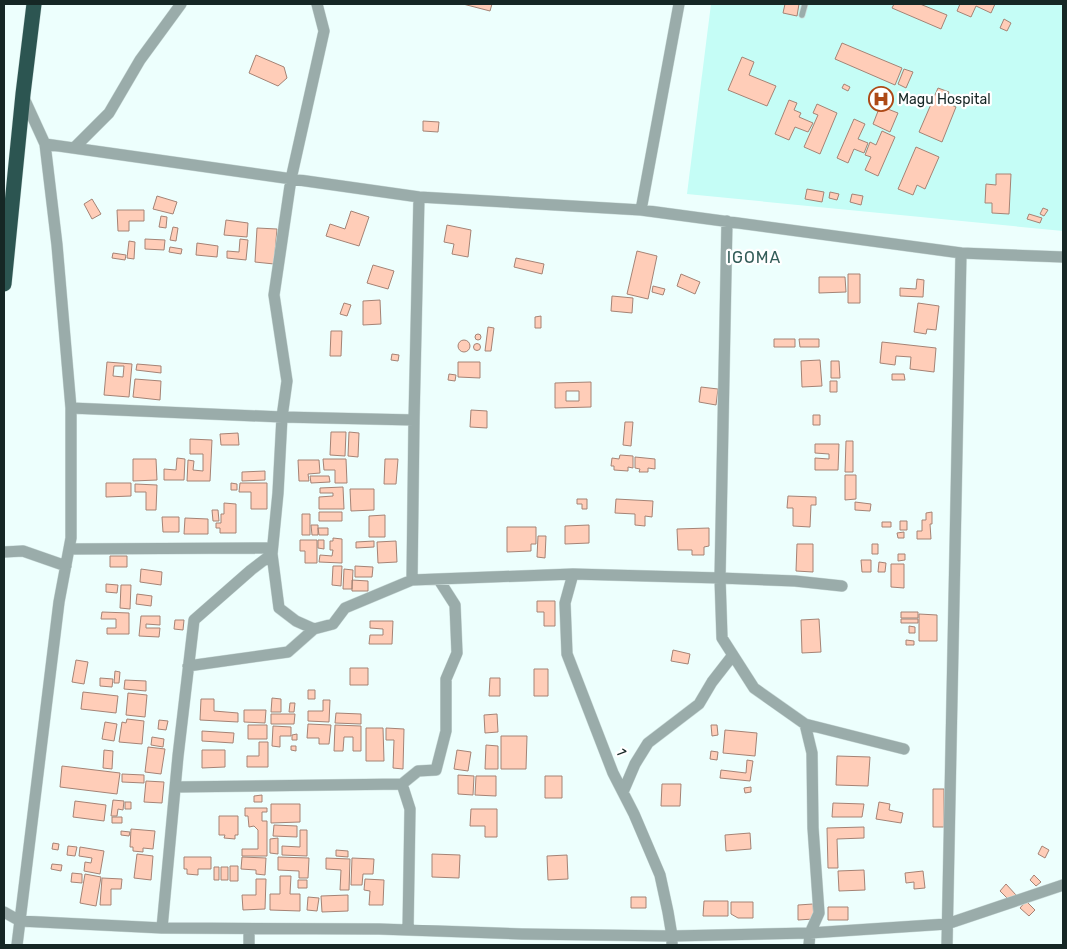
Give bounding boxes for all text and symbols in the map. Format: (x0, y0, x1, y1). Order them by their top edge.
hospital icon: Magu Hospital (868, 86, 894, 112)
place label: Magu Hospital (898, 91, 991, 108)
district label: IGOMA (727, 248, 781, 267)
street label: 1 (612, 746, 630, 758)

